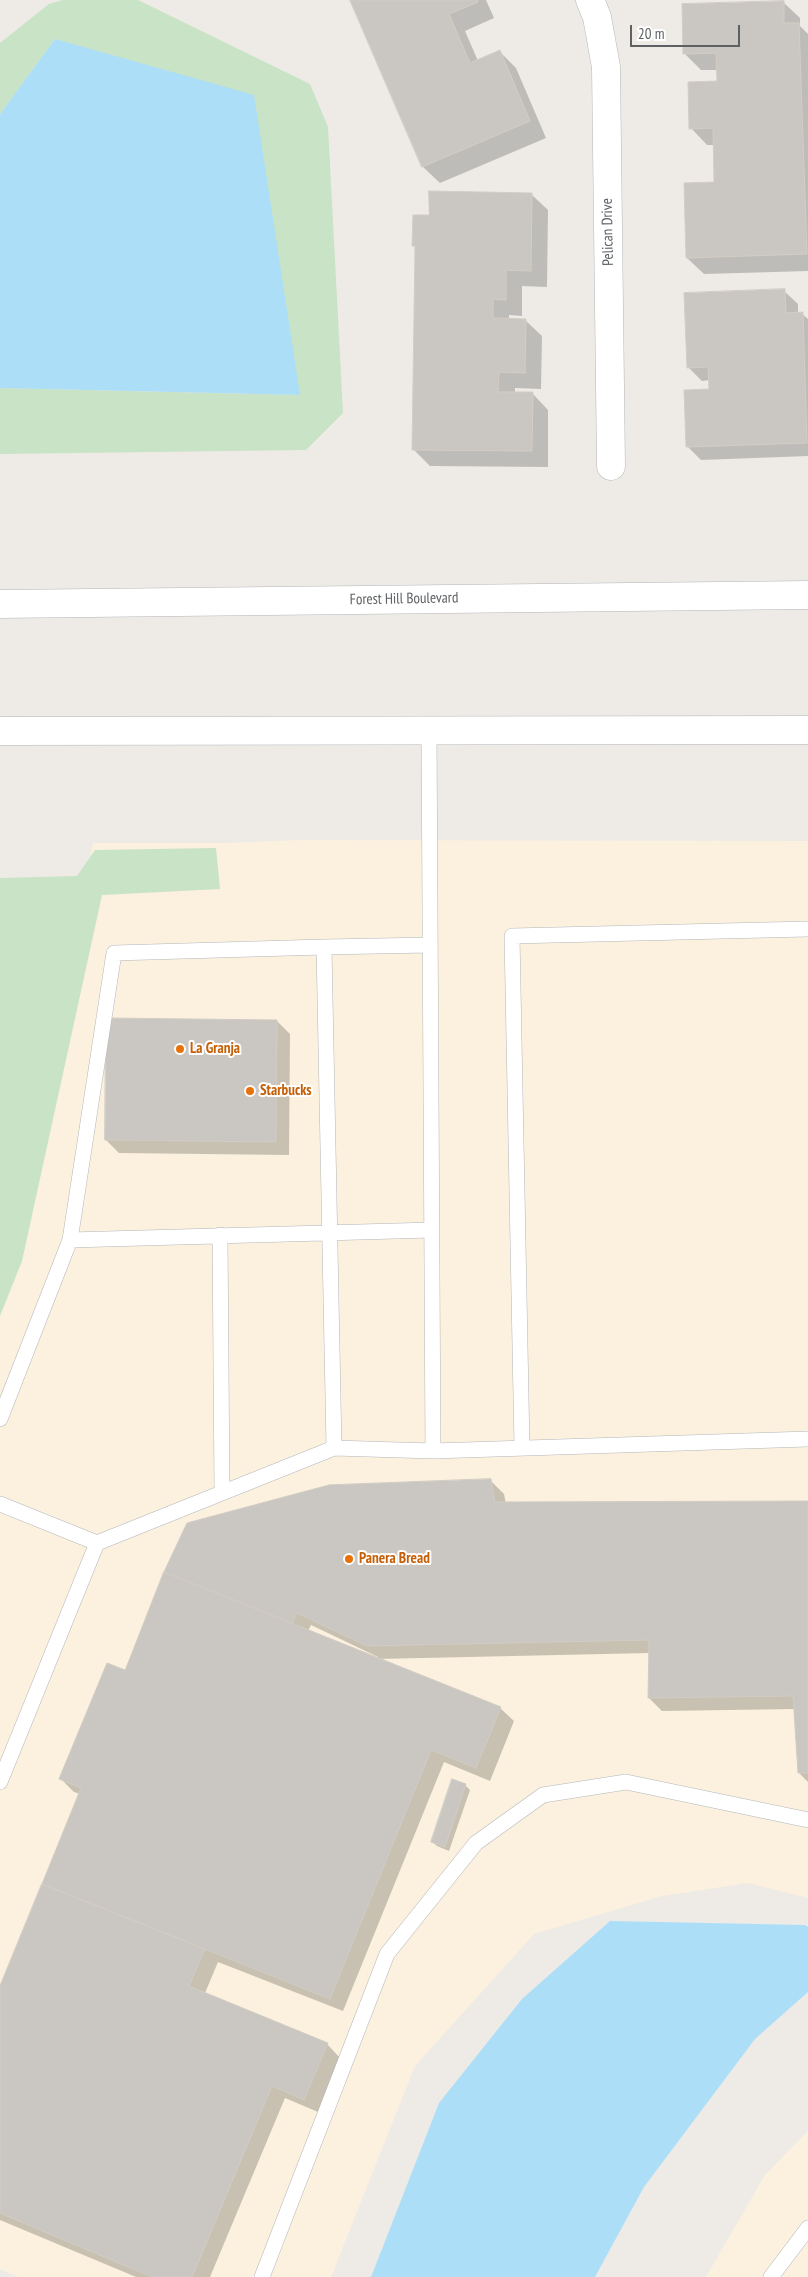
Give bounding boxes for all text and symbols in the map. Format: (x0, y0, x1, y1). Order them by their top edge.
scale bar (633, 15, 743, 47)
text: 20 m (638, 24, 664, 43)
street label: Pelican Drive (598, 198, 618, 266)
street label: Forest Hill Boulevard (349, 589, 459, 609)
place label: La Granja (190, 1040, 240, 1058)
marker: La Granja (174, 1043, 186, 1055)
place label: Starbucks (260, 1082, 312, 1100)
marker: Starbucks (244, 1085, 256, 1097)
place label: Panera Bread (359, 1550, 430, 1568)
marker: Panera Bread (343, 1553, 355, 1565)

